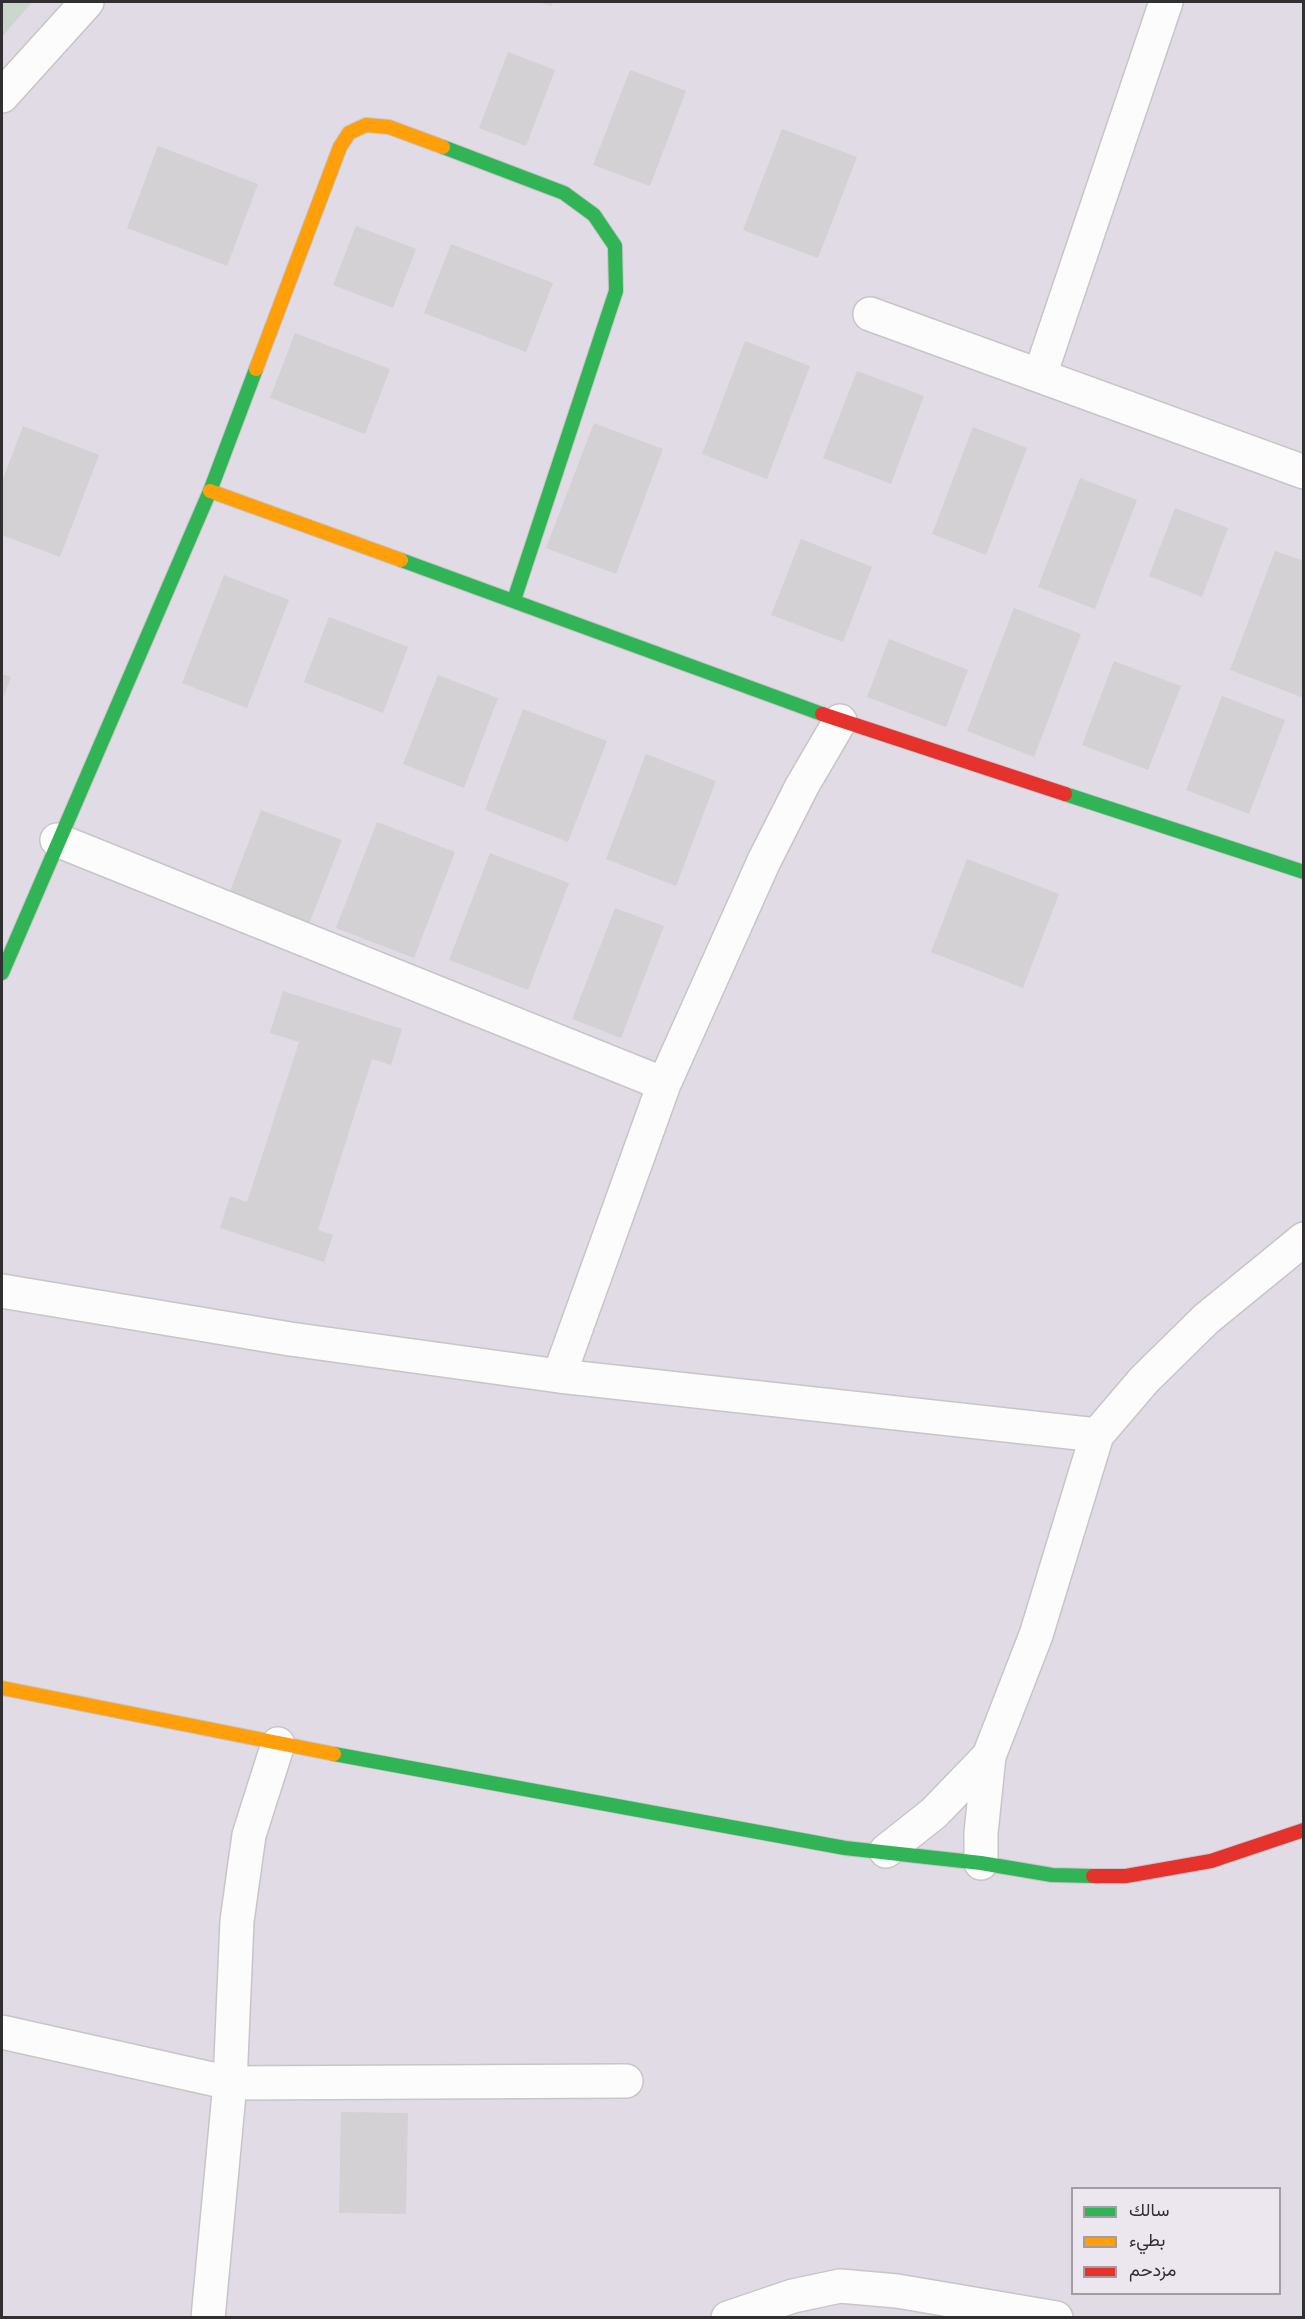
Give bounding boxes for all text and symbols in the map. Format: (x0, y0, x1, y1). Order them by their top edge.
legend (1071, 2187, 1281, 2295)
text: سالك (1129, 2200, 1169, 2223)
text: بطيء (1129, 2230, 1165, 2253)
text: مزدحم (1129, 2260, 1176, 2283)

